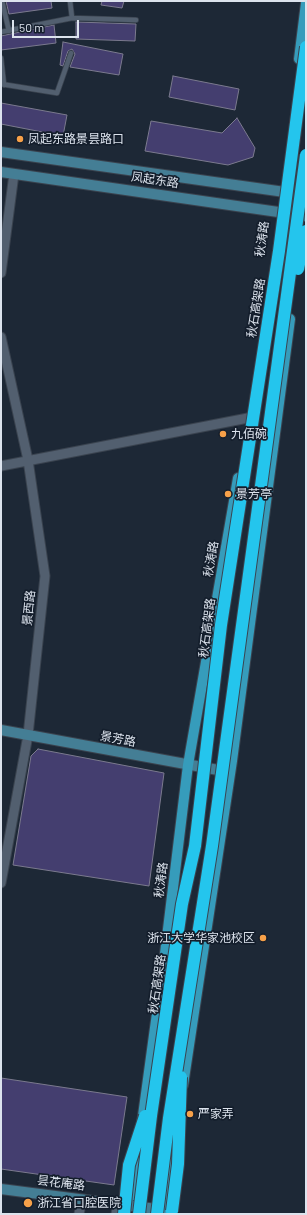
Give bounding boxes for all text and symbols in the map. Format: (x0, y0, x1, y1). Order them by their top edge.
scale bar (14, 12, 81, 38)
text: 50 m (19, 20, 44, 34)
place label: 凤起东路景昙路口 (28, 132, 124, 146)
marker: 凤起东路景昙路口 (15, 134, 25, 144)
street label: 凤起东路 (130, 170, 180, 190)
street label: 秋涛路 (252, 220, 272, 258)
street label: 秋石高架路 (244, 277, 268, 339)
place label: 九佰碗 (231, 427, 267, 441)
marker: 九佰碗 (218, 429, 228, 439)
place label: 景芳亭 (236, 487, 272, 501)
marker: 景芳亭 (223, 489, 233, 499)
street label: 秋涛路 (201, 540, 221, 578)
street label: 景西路 (20, 589, 38, 627)
street label: 秋石高架路 (196, 597, 218, 659)
street label: 景芳路 (99, 728, 137, 750)
street label: 秋涛路 (152, 861, 170, 899)
place label: 浙江大学华家池校区 (147, 931, 255, 945)
marker: 浙江大学华家池校区 (258, 933, 268, 943)
street label: 秋石高架路 (146, 953, 168, 1015)
place label: 严家弄 (198, 1107, 234, 1121)
marker: 严家弄 (185, 1109, 195, 1119)
street label: 昙花庵路 (36, 1173, 86, 1193)
place label: 浙江省口腔医院 (37, 1196, 121, 1210)
marker: 浙江省口腔医院 (22, 1197, 34, 1209)

